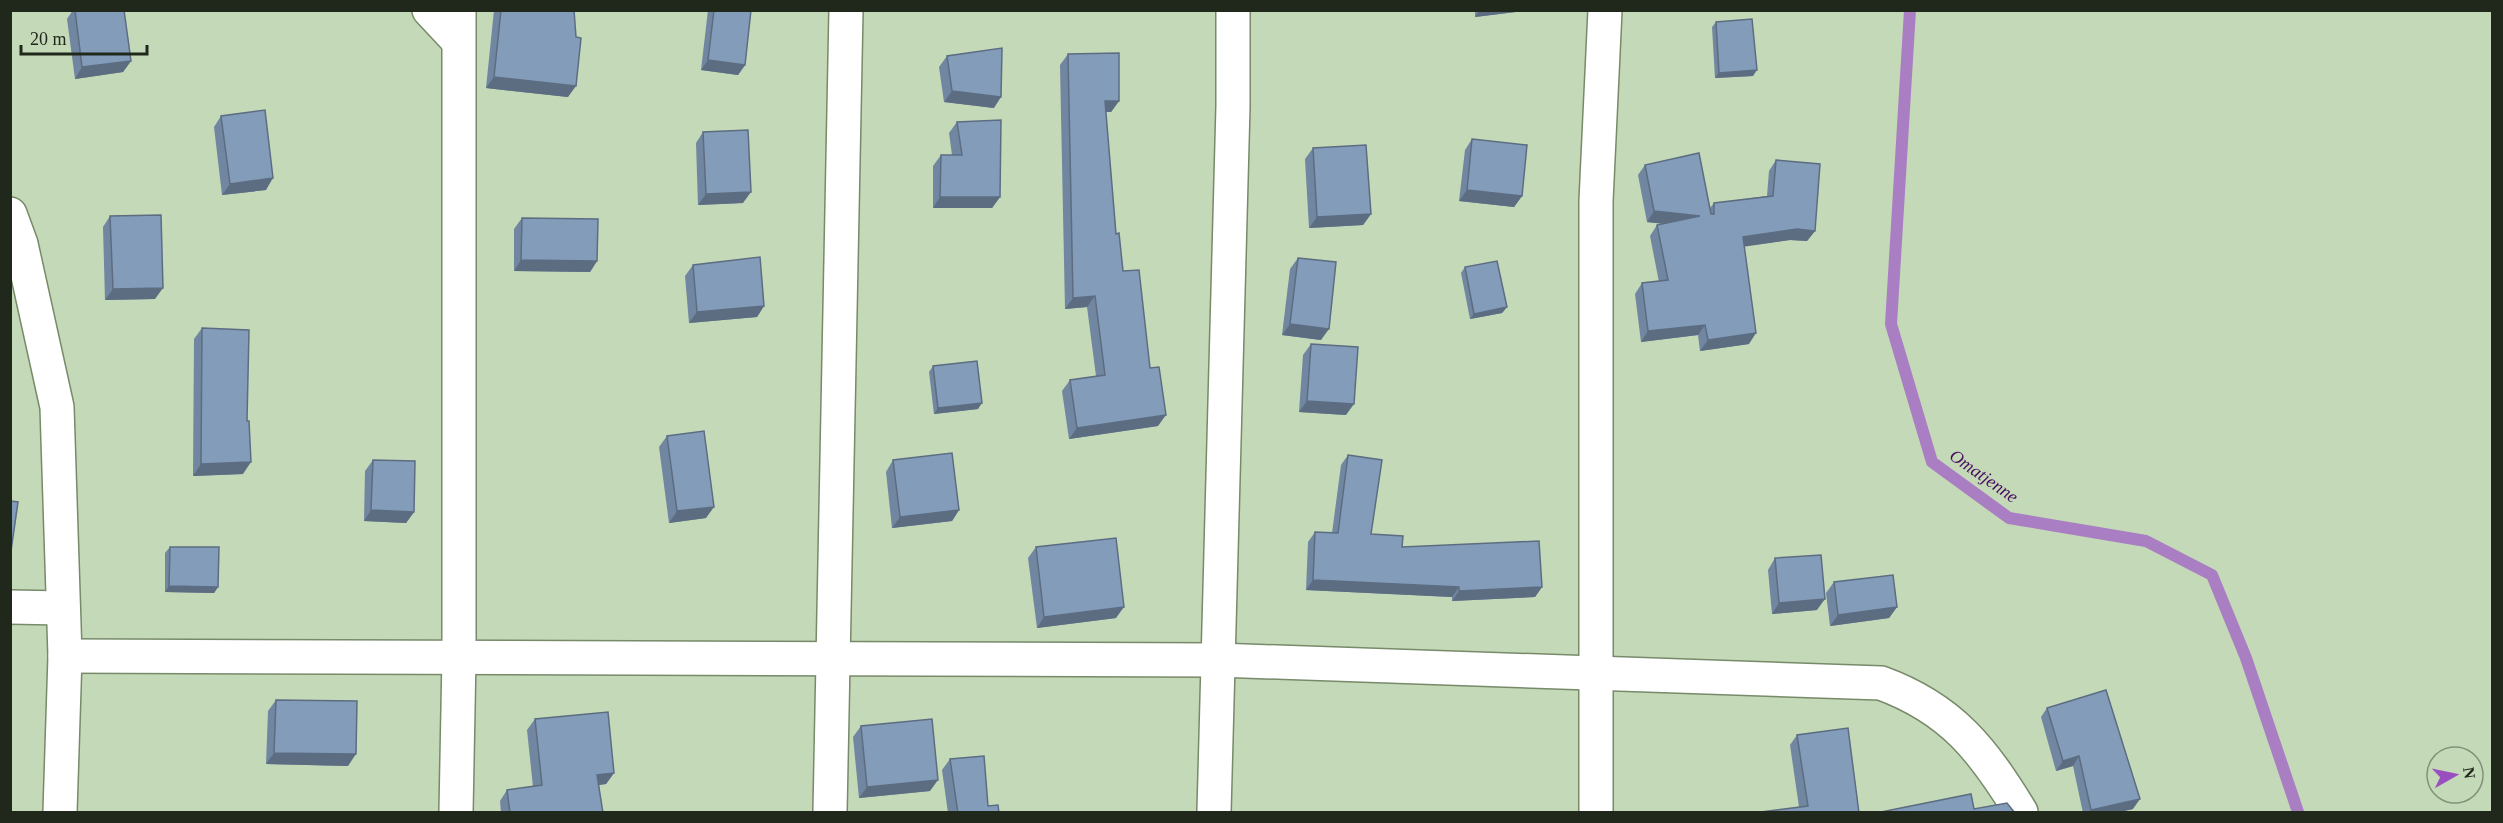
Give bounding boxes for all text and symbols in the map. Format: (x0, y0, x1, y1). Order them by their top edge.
scale bar (21, 18, 147, 56)
text: 20 m (30, 29, 67, 49)
water label: Omatjenne (1946, 445, 2022, 507)
north arrow (2425, 745, 2485, 805)
text: N (2460, 766, 2479, 780)

